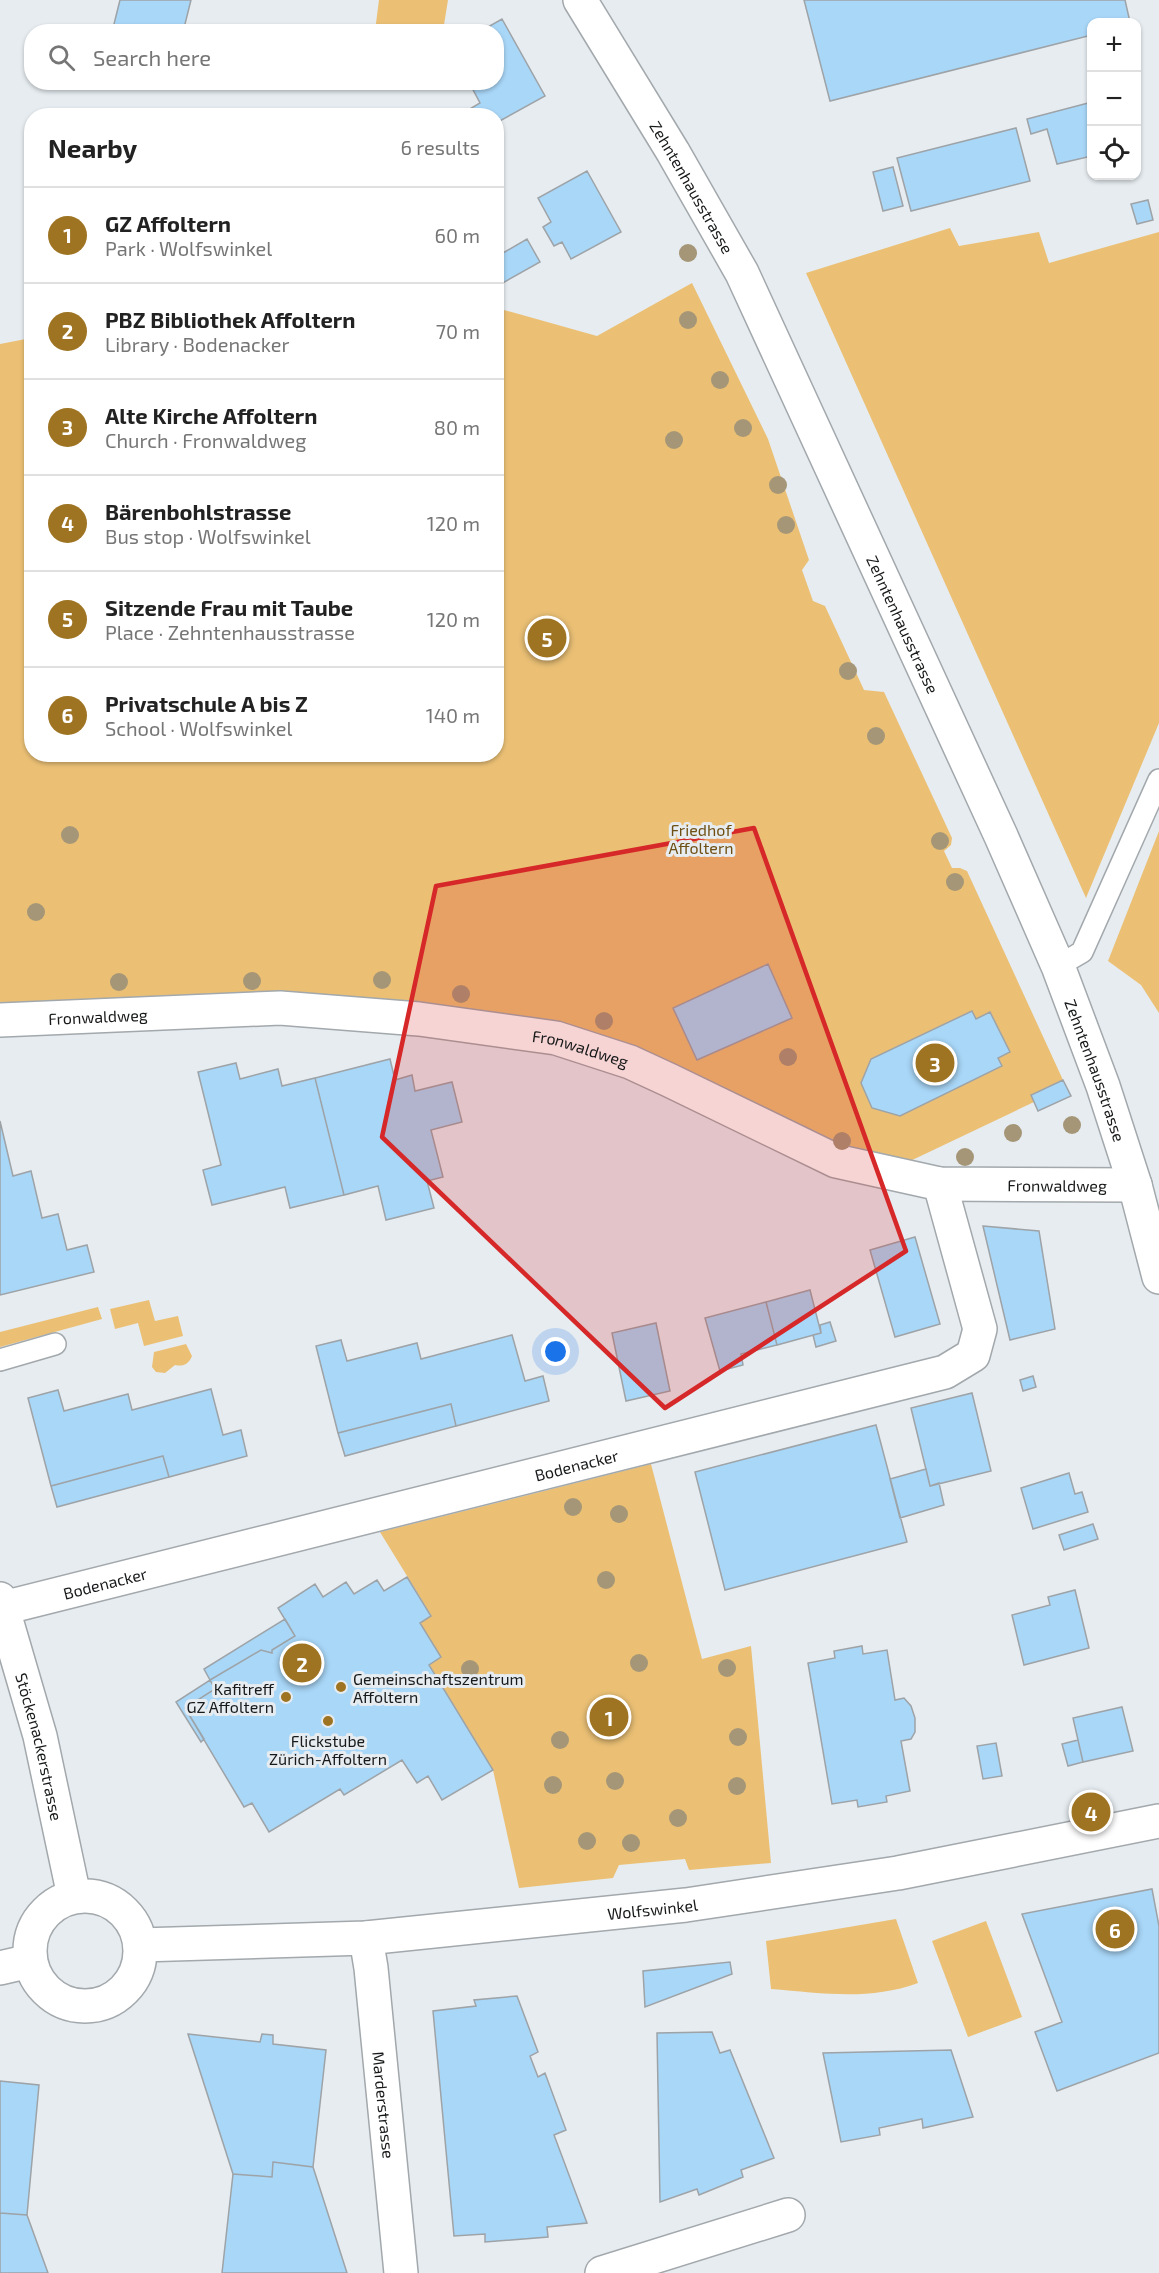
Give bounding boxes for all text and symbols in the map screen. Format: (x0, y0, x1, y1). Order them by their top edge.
map controls (1087, 18, 1141, 180)
button: + (1087, 18, 1141, 72)
search box (24, 24, 504, 90)
icon: search (45, 41, 78, 74)
text: Search here (93, 44, 211, 70)
button: − (1087, 72, 1141, 126)
street label: Zehntenhausstrasse (647, 117, 738, 256)
button: locate (1087, 126, 1141, 180)
text: Nearby (48, 132, 137, 163)
text: 6 results (400, 135, 480, 159)
text: GZ Affoltern (105, 210, 231, 236)
text: 1 (63, 223, 72, 247)
text: 60 m (435, 223, 480, 247)
text: Park · Wolfswinkel (105, 236, 272, 260)
text: PBZ Bibliothek Affoltern (105, 306, 355, 332)
text: 2 (62, 319, 73, 343)
text: 70 m (436, 319, 480, 343)
text: Library · Bodenacker (105, 332, 289, 356)
text: Alte Kirche Affoltern (105, 402, 317, 428)
text: 3 (62, 415, 73, 439)
text: 80 m (434, 415, 480, 439)
text: Church · Fronwaldweg (105, 428, 307, 452)
text: Bärenbohlstrasse (105, 498, 291, 524)
text: 4 (61, 511, 74, 535)
text: 120 m (427, 511, 480, 535)
text: Bus stop · Wolfswinkel (105, 524, 311, 548)
street label: Zehntenhausstrasse (864, 552, 944, 696)
text: Sitzende Frau mit Taube (105, 594, 353, 620)
text: 5 (62, 607, 73, 631)
text: 120 m (427, 607, 480, 631)
pin: 5 (528, 616, 566, 660)
text: Place · Zehntenhausstrasse (105, 620, 355, 644)
text: Privatschule A bis Z (105, 690, 308, 716)
text: 6 (62, 703, 73, 727)
text: 140 m (426, 703, 480, 727)
text: School · Wolfswinkel (105, 716, 292, 740)
park label: Friedhof Affoltern (668, 820, 734, 857)
street label: Zehntenhausstrasse (1062, 996, 1130, 1144)
street label: Fronwaldweg (48, 1004, 148, 1027)
street label: Fronwaldweg (531, 1025, 631, 1070)
pin: 3 (916, 1040, 954, 1086)
street label: Fronwaldweg (1007, 1175, 1107, 1194)
your location (541, 1337, 570, 1366)
street label: Bodenacker (532, 1445, 621, 1484)
street label: Bodenacker (61, 1563, 149, 1602)
pin: 2 (282, 1640, 322, 1686)
place label: Gemeinschaftszentrum Affoltern (353, 1669, 524, 1706)
street label: Stöckenackerstrasse (13, 1670, 67, 1822)
place label: Kafitreff GZ Affoltern (186, 1679, 275, 1716)
marker: Gemeinschaftszentrum Affoltern (334, 1680, 348, 1694)
marker: Kafitreff GZ Affoltern (279, 1690, 293, 1704)
pin: 1 (590, 1694, 628, 1740)
marker: Flickstube Zürich-Affoltern (321, 1714, 335, 1728)
place label: Flickstube Zürich-Affoltern (269, 1731, 387, 1768)
pin: 4 (1072, 1790, 1110, 1834)
street label: Wolfswinkel (606, 1894, 699, 1923)
pin: 6 (1096, 1906, 1134, 1952)
street label: Marderstrasse (370, 2050, 399, 2159)

